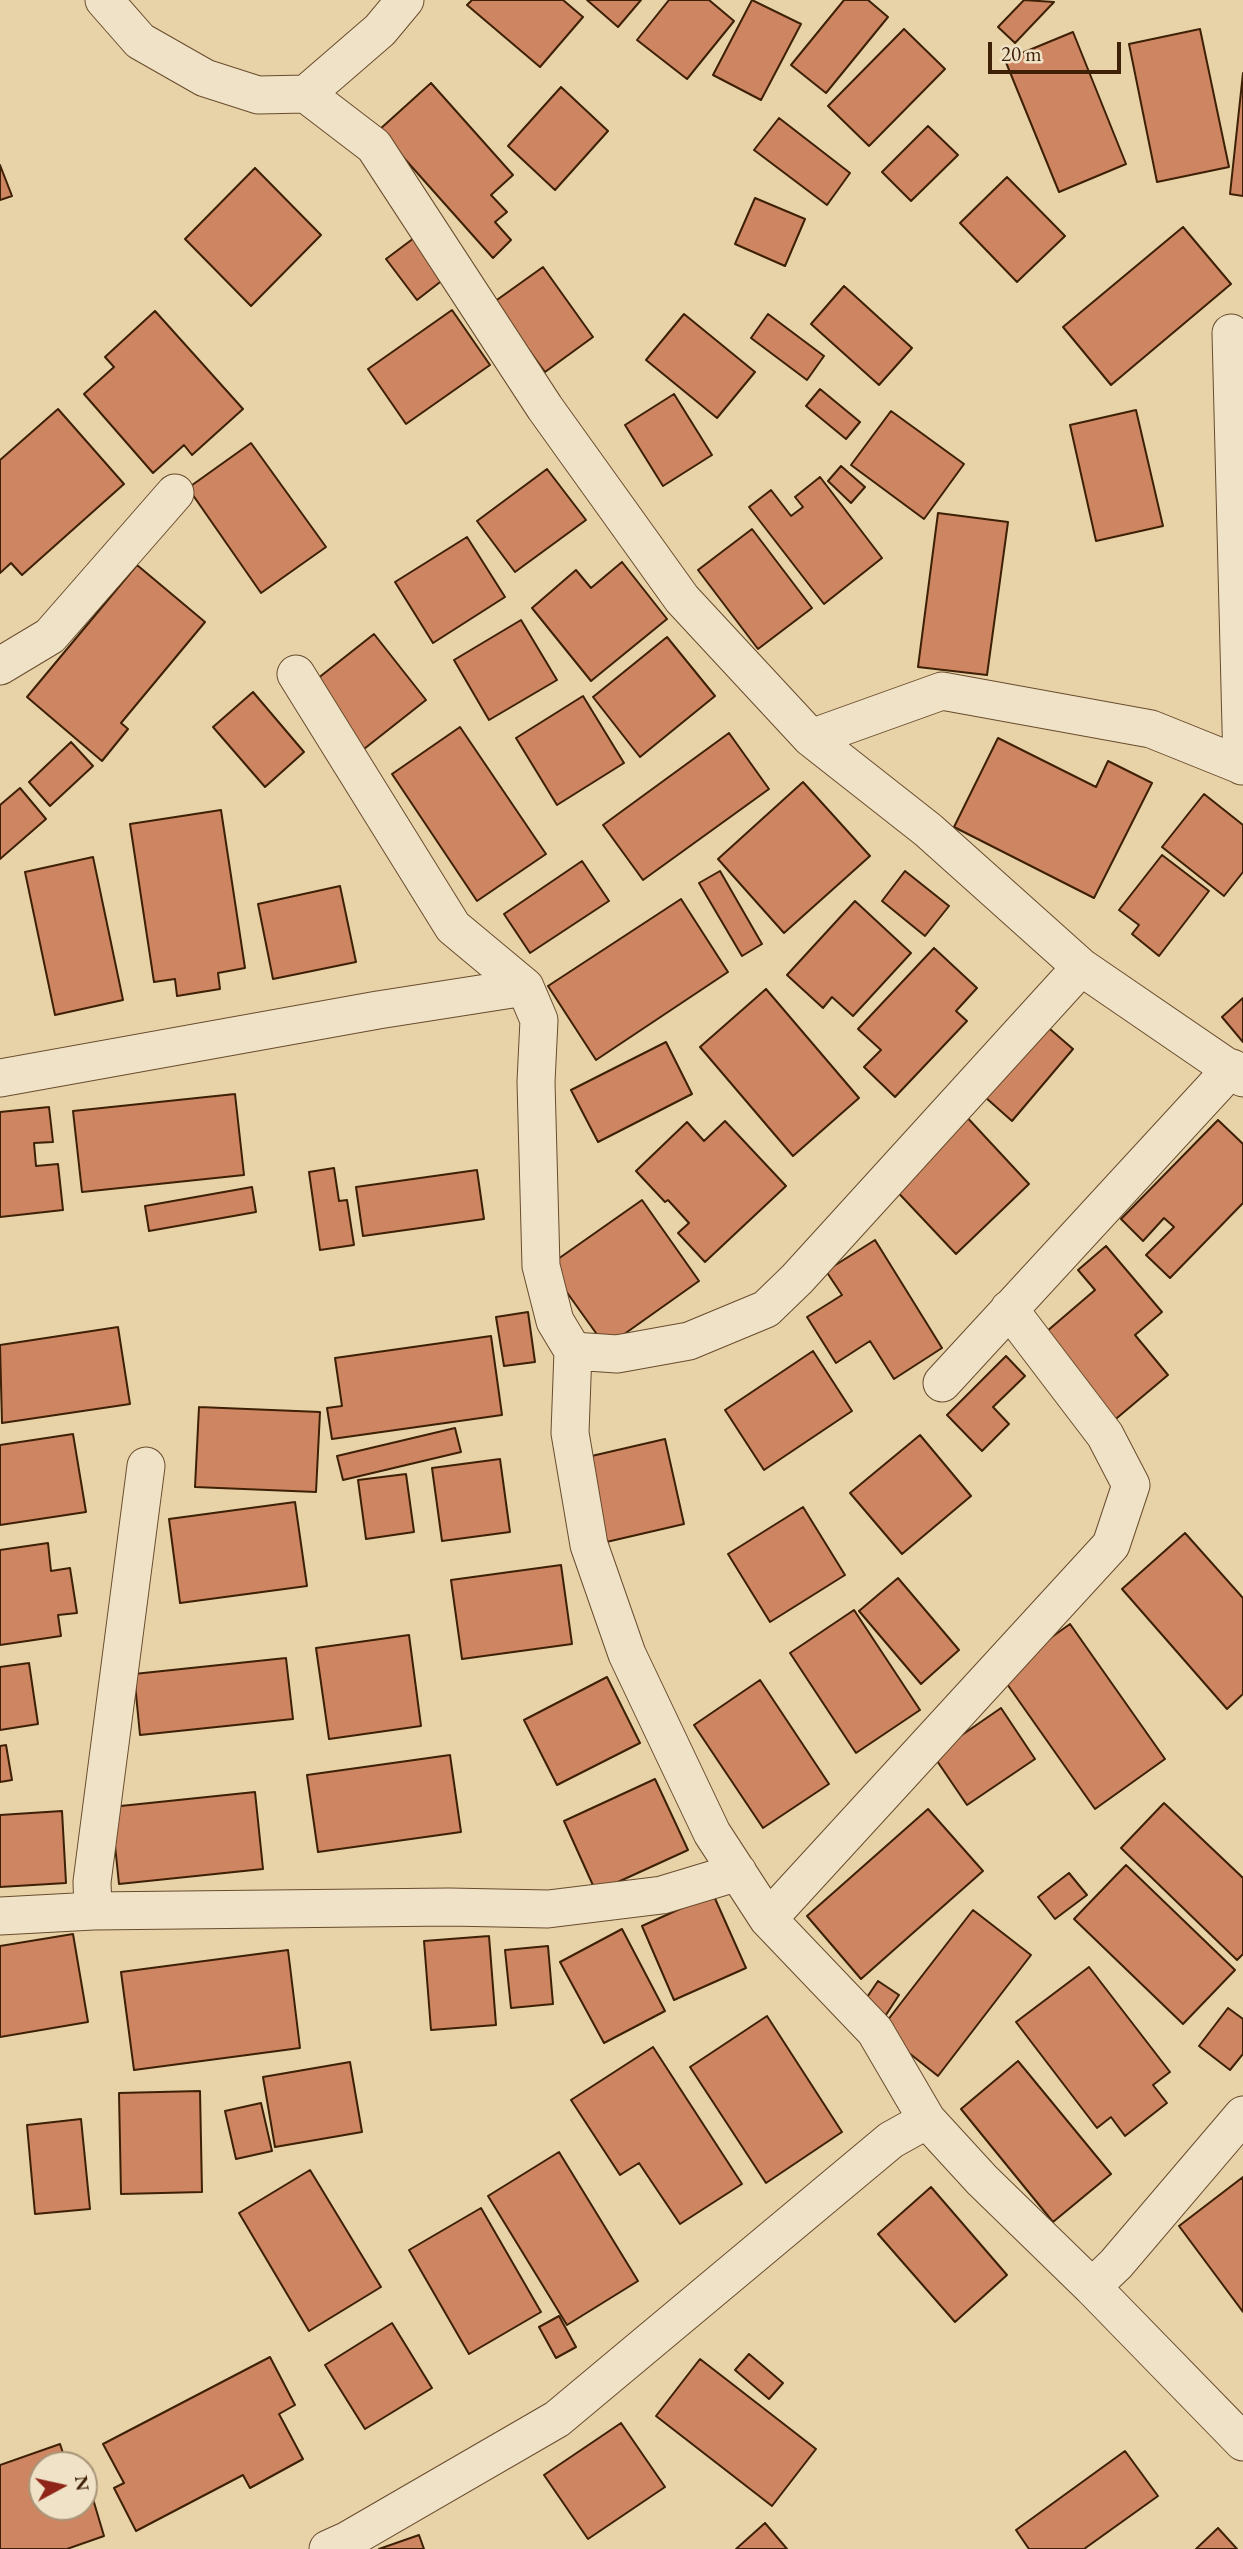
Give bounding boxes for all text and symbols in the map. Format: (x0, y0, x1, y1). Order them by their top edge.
scale bar (991, 28, 1124, 72)
text: 20 m (1001, 40, 1042, 67)
north arrow (28, 2451, 98, 2521)
text: N (69, 2474, 96, 2493)

